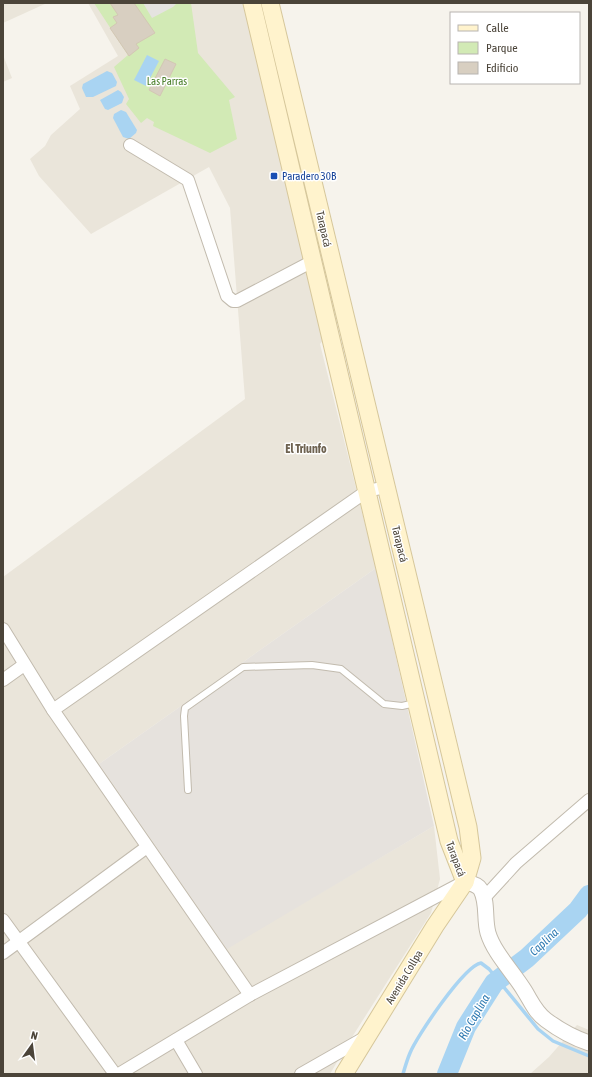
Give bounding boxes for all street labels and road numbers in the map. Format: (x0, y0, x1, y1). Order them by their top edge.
street label: Tarapacá (314, 210, 334, 248)
street label: Tarapacá (390, 525, 410, 563)
street label: Tarapacá (444, 840, 468, 878)
street label: Avenida Collpa (383, 948, 425, 1006)

